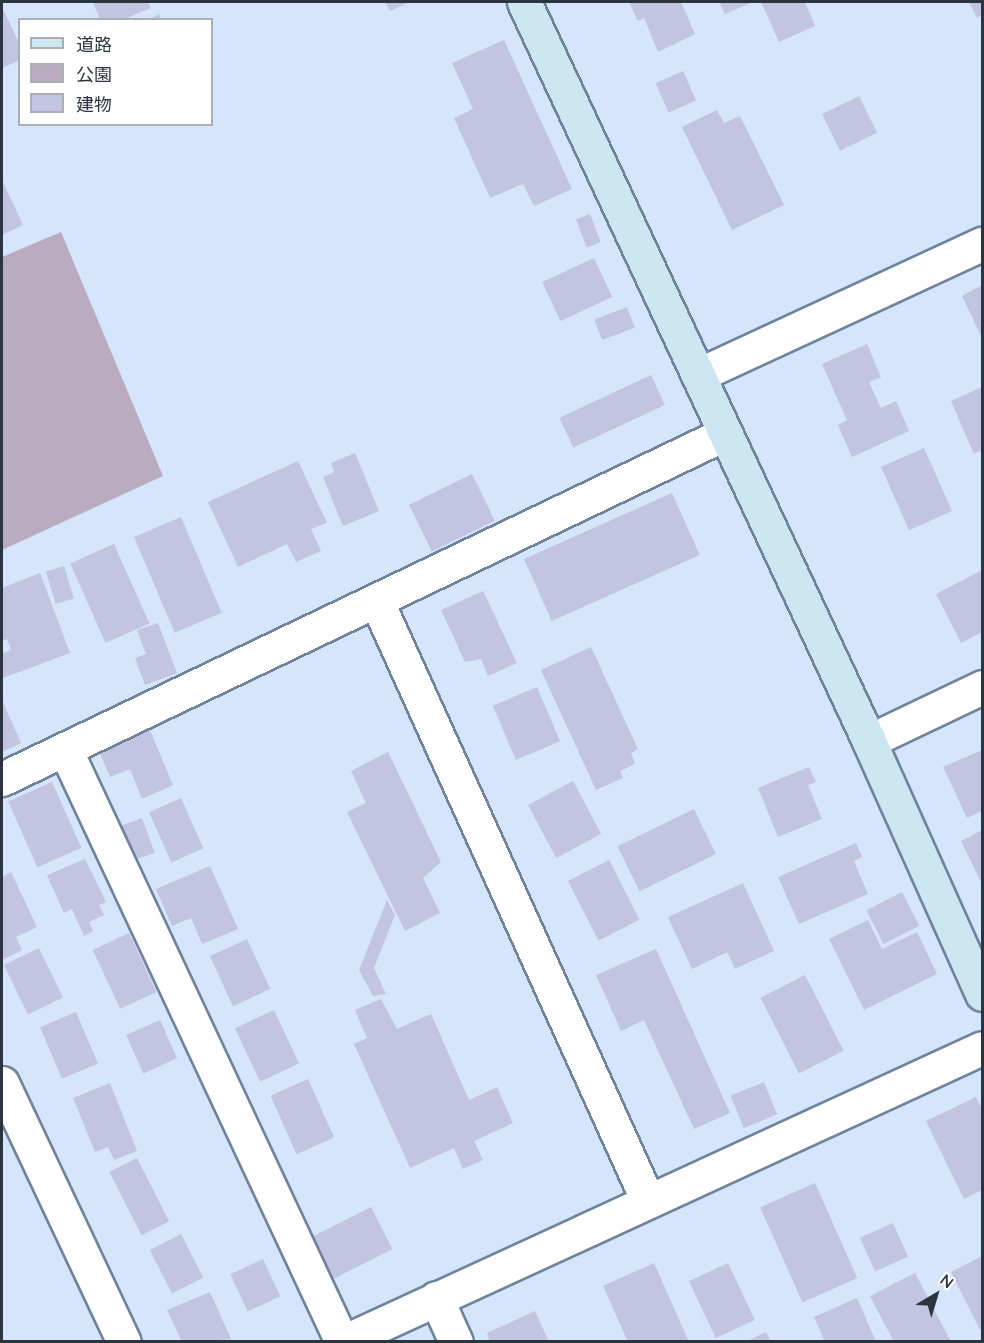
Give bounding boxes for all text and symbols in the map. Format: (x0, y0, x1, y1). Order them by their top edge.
legend (18, 18, 213, 126)
text: 道路 (76, 33, 112, 56)
text: 公園 (76, 63, 112, 86)
text: 建物 (76, 93, 112, 116)
north arrow (906, 1265, 966, 1325)
text: N (936, 1269, 958, 1292)

